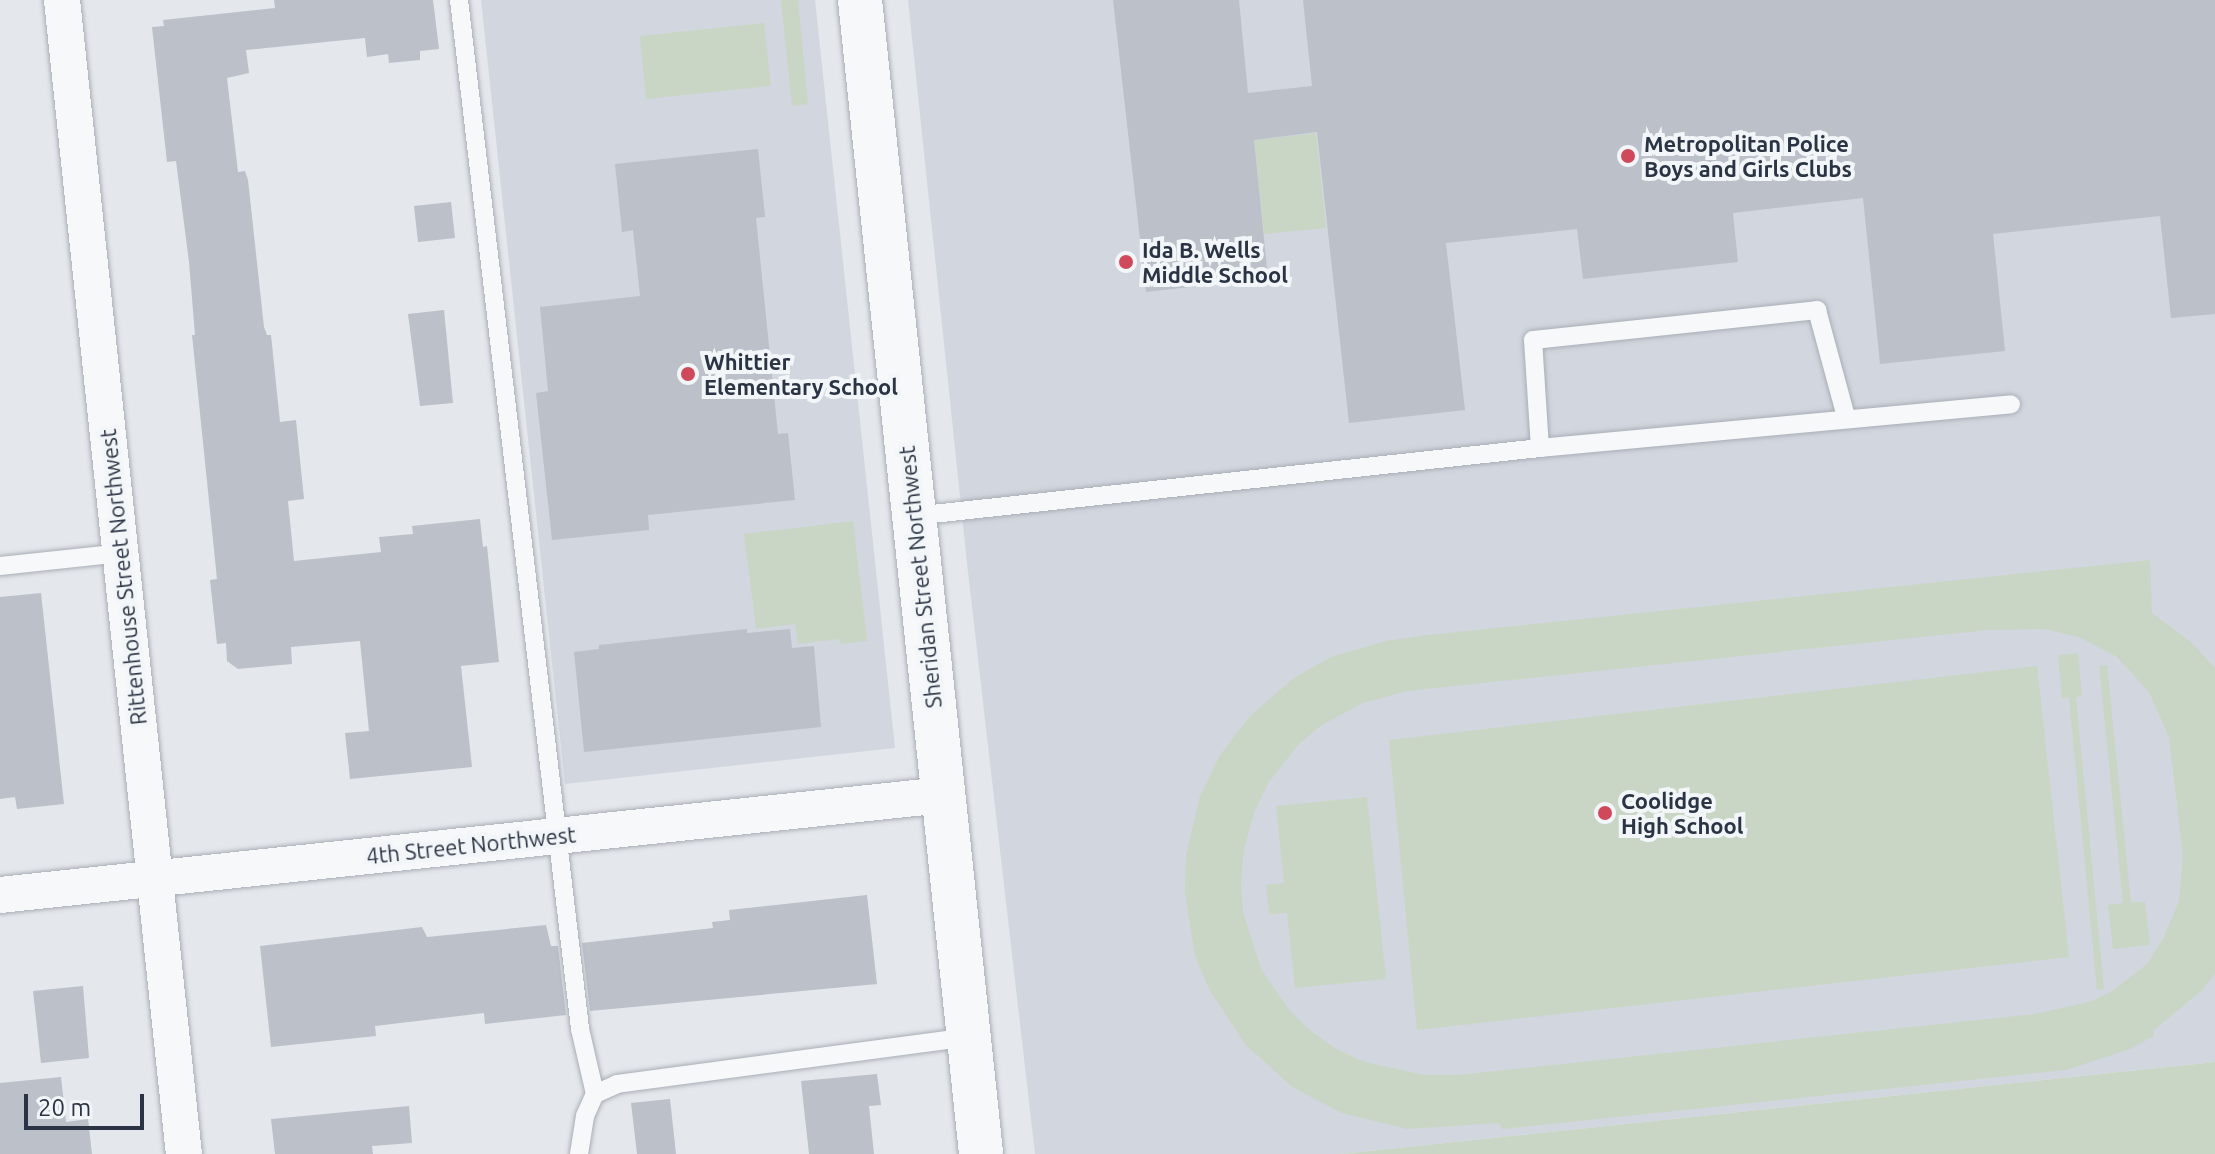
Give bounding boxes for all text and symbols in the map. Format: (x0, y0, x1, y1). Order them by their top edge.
place label: Metropolitan Police Boys and Girls Clubs (1644, 130, 1852, 182)
marker: Metropolitan Police Boys and Girls Clubs (1619, 147, 1637, 165)
place label: Ida B. Wells Middle School (1142, 236, 1288, 288)
marker: Ida B. Wells Middle School (1117, 253, 1135, 271)
place label: Whittier Elementary School (704, 348, 898, 400)
marker: Whittier Elementary School (679, 365, 697, 383)
street label: Rittenhouse Street Northwest (94, 428, 152, 726)
street label: Sheridan Street Northwest (893, 445, 947, 709)
place label: Coolidge High School (1621, 787, 1743, 838)
marker: Coolidge High School (1596, 804, 1614, 822)
street label: 4th Street Northwest (365, 821, 577, 869)
scale bar (28, 1078, 148, 1128)
text: 20 m (38, 1094, 91, 1121)

